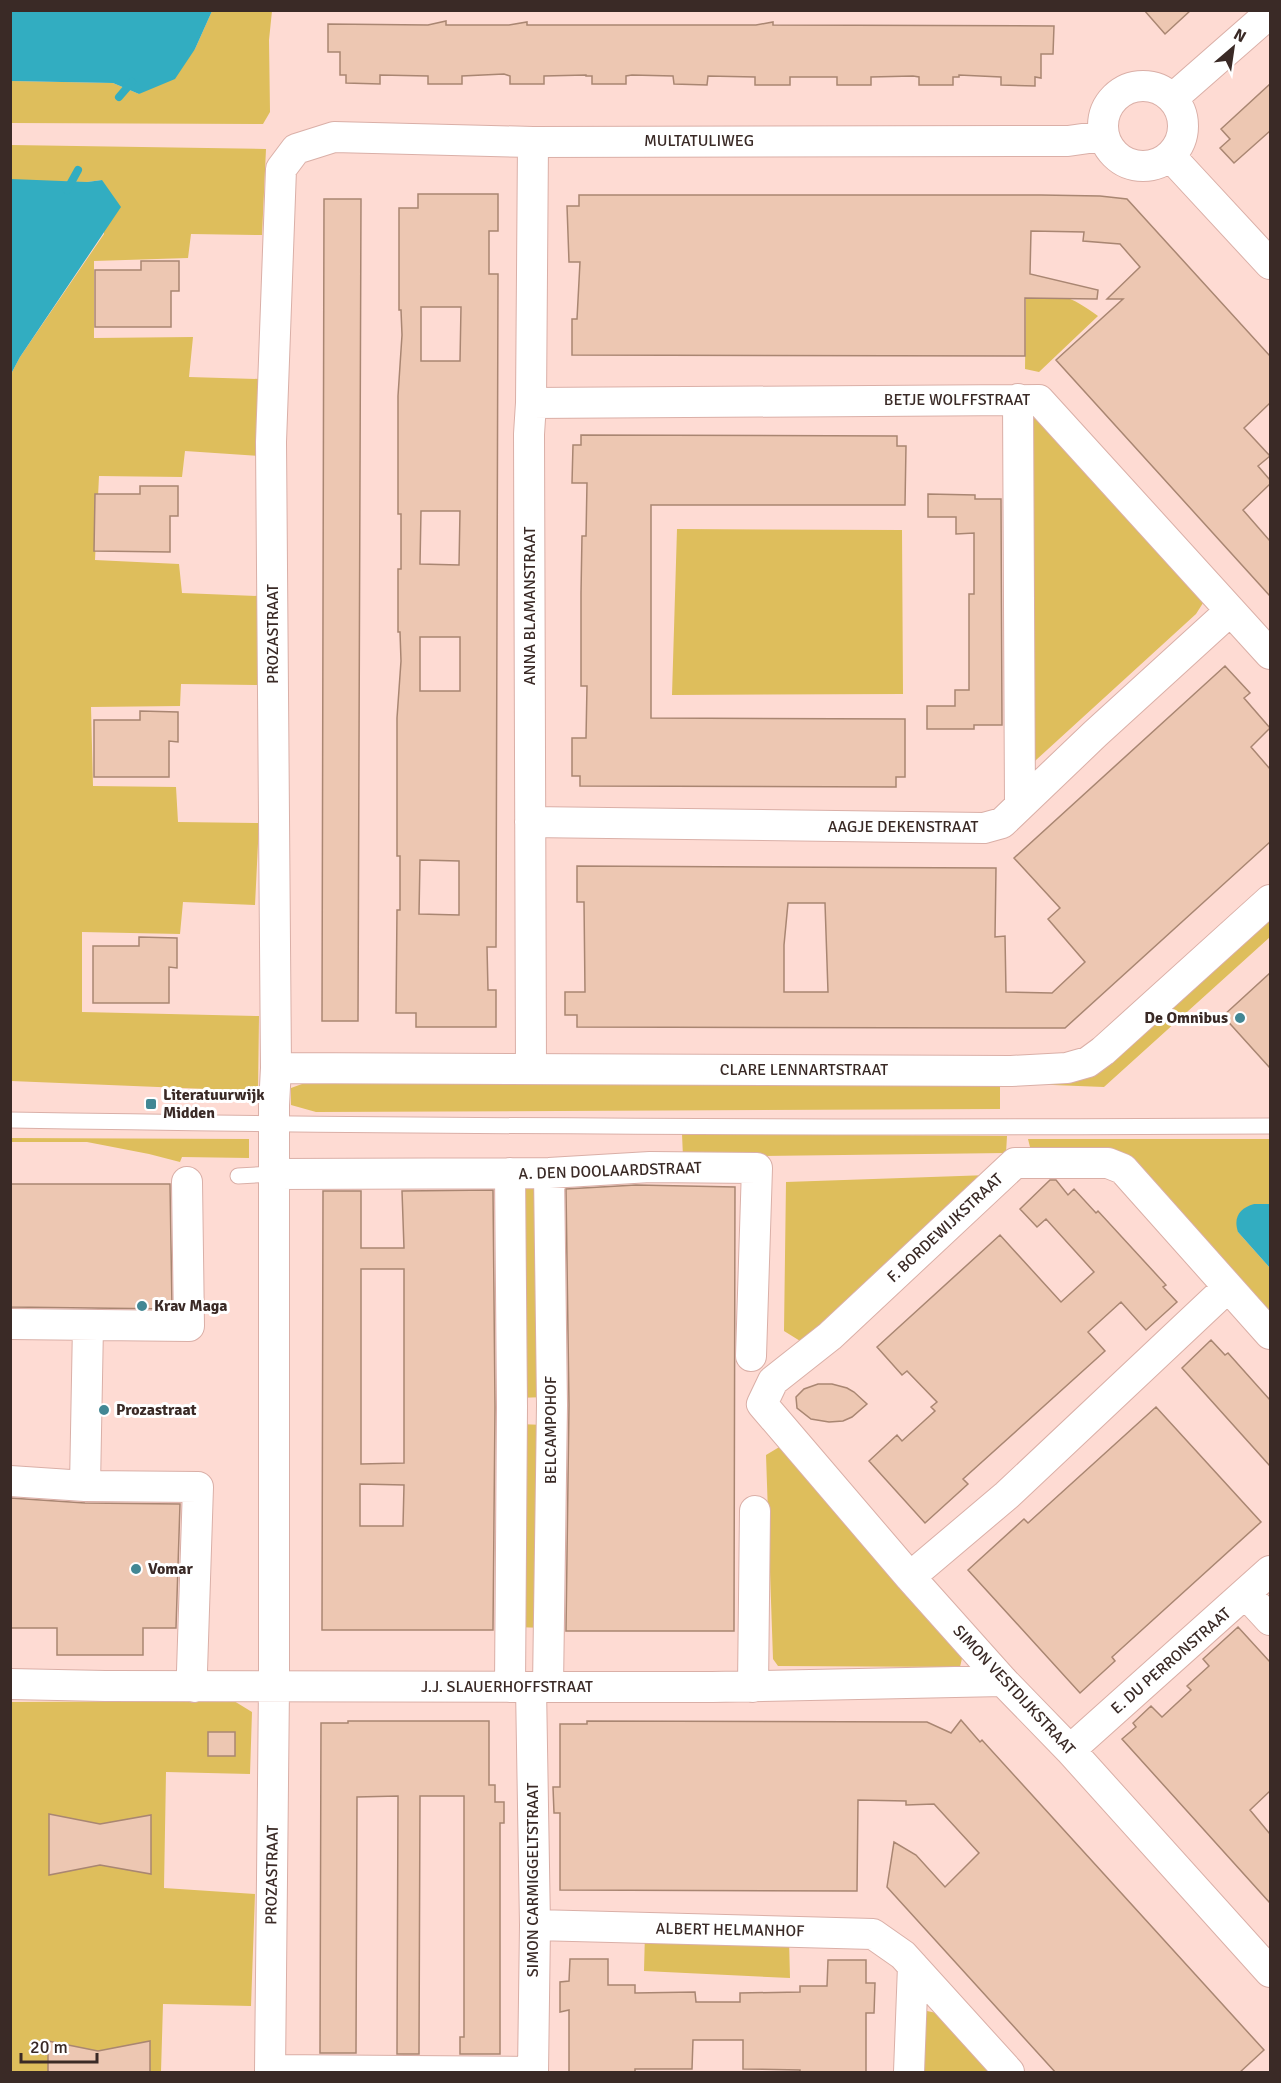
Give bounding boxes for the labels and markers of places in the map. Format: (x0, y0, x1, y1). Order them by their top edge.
place label: De Omnibus (1144, 1008, 1228, 1028)
marker: De Omnibus (1233, 1011, 1247, 1025)
place label: Literatuurwijk Midden (163, 1085, 265, 1123)
marker: Literatuurwijk Midden (144, 1097, 158, 1111)
place label: Krav Maga (154, 1296, 228, 1316)
marker: Krav Maga (135, 1299, 149, 1313)
place label: Prozastraat (116, 1400, 197, 1420)
marker: Prozastraat (97, 1403, 111, 1417)
place label: Vomar (148, 1559, 193, 1579)
marker: Vomar (129, 1562, 143, 1576)

